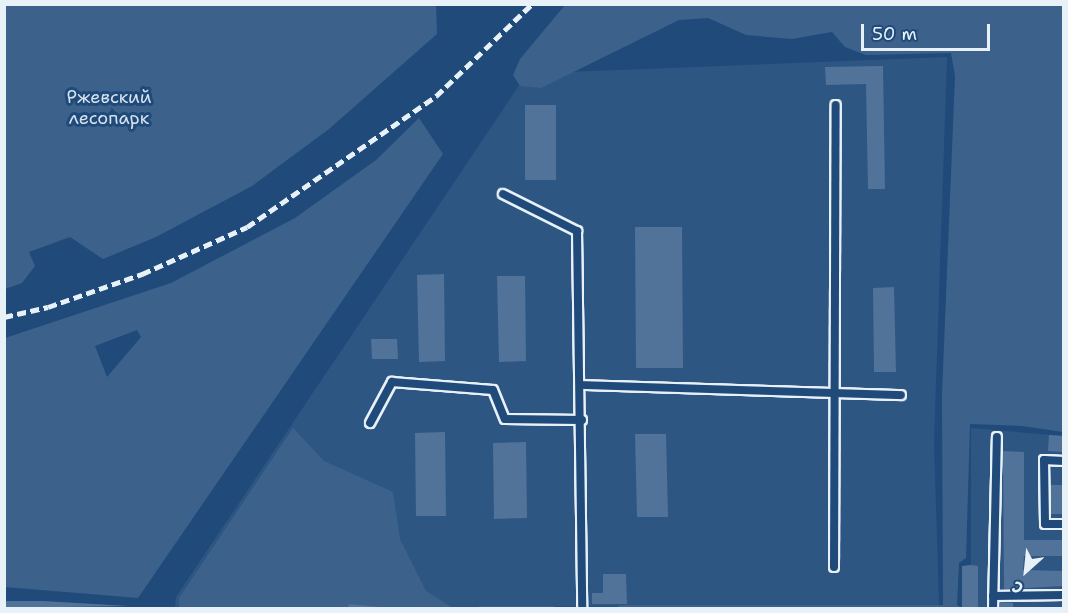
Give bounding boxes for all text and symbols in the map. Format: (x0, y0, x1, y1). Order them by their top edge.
scale bar (864, 12, 993, 50)
text: 50 m (872, 22, 917, 46)
park label: Ржевский лесопарк (67, 87, 151, 130)
north arrow (996, 541, 1056, 601)
text: С (1008, 576, 1027, 599)

